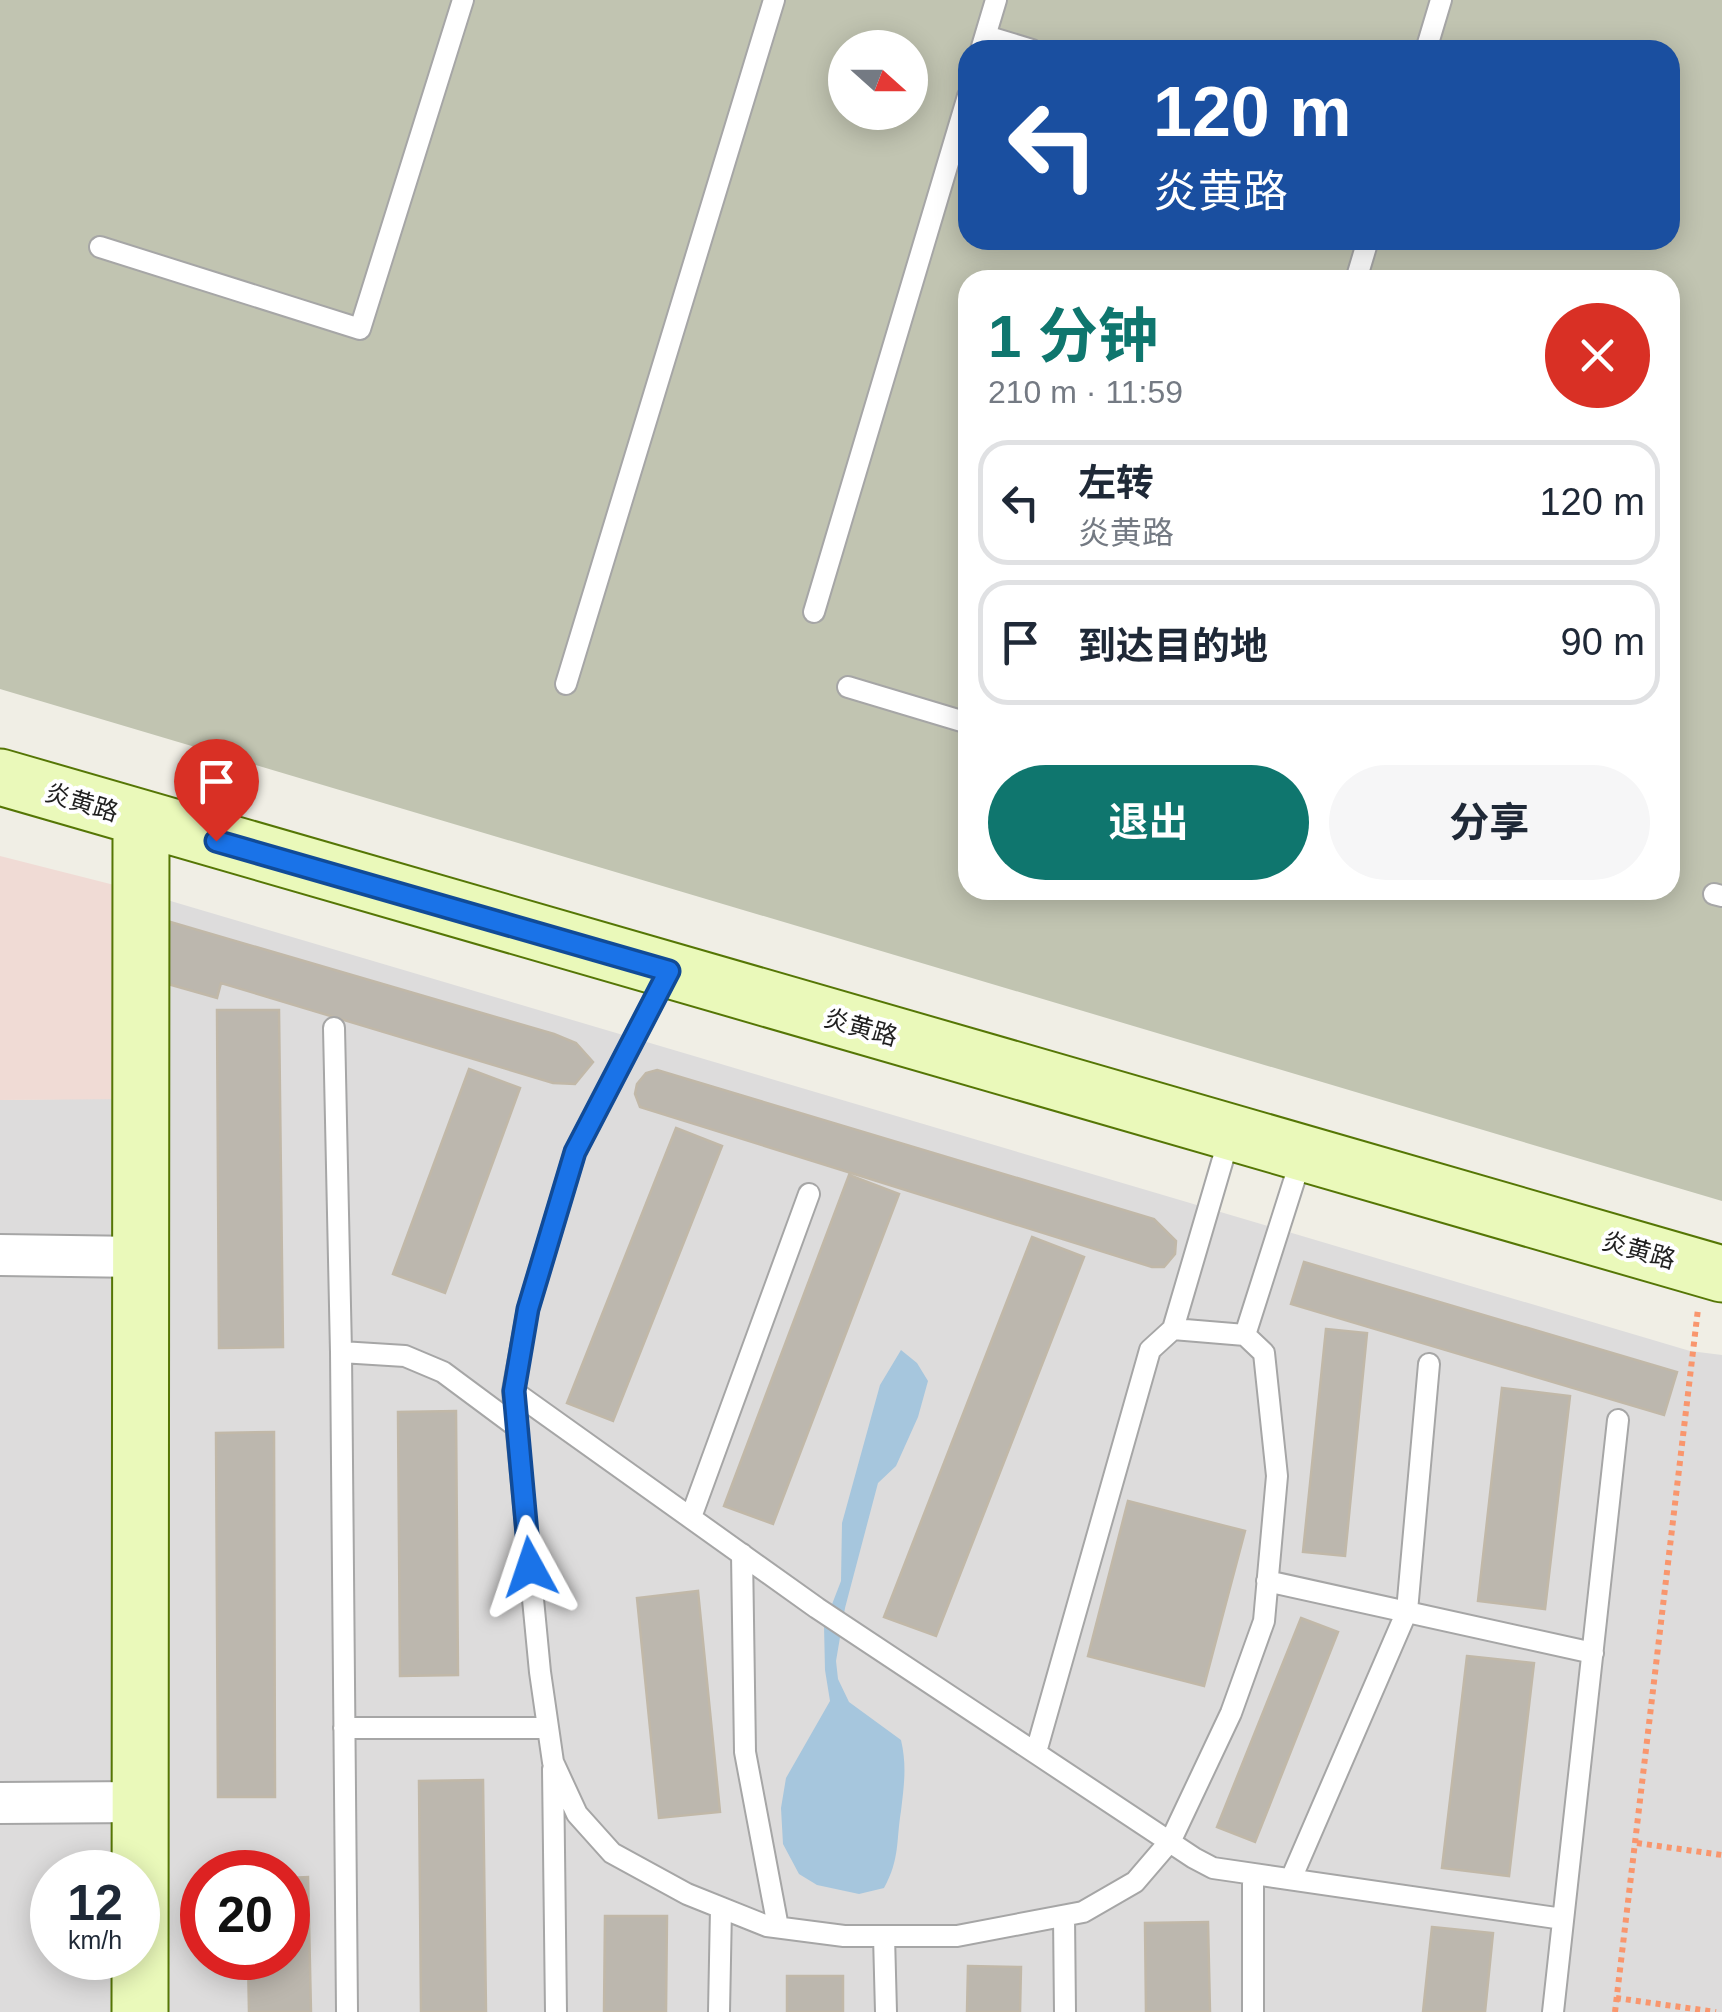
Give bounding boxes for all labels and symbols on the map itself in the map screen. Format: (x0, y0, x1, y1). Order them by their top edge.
north arrow (828, 30, 928, 130)
pin (174, 739, 259, 842)
street label: 炎黄路 (42, 778, 122, 826)
street label: 炎黄路 (821, 1003, 901, 1051)
street label: 炎黄路 (1599, 1226, 1679, 1274)
position arrow (478, 1515, 582, 1619)
speed limit sign: 20 (180, 1850, 310, 1980)

